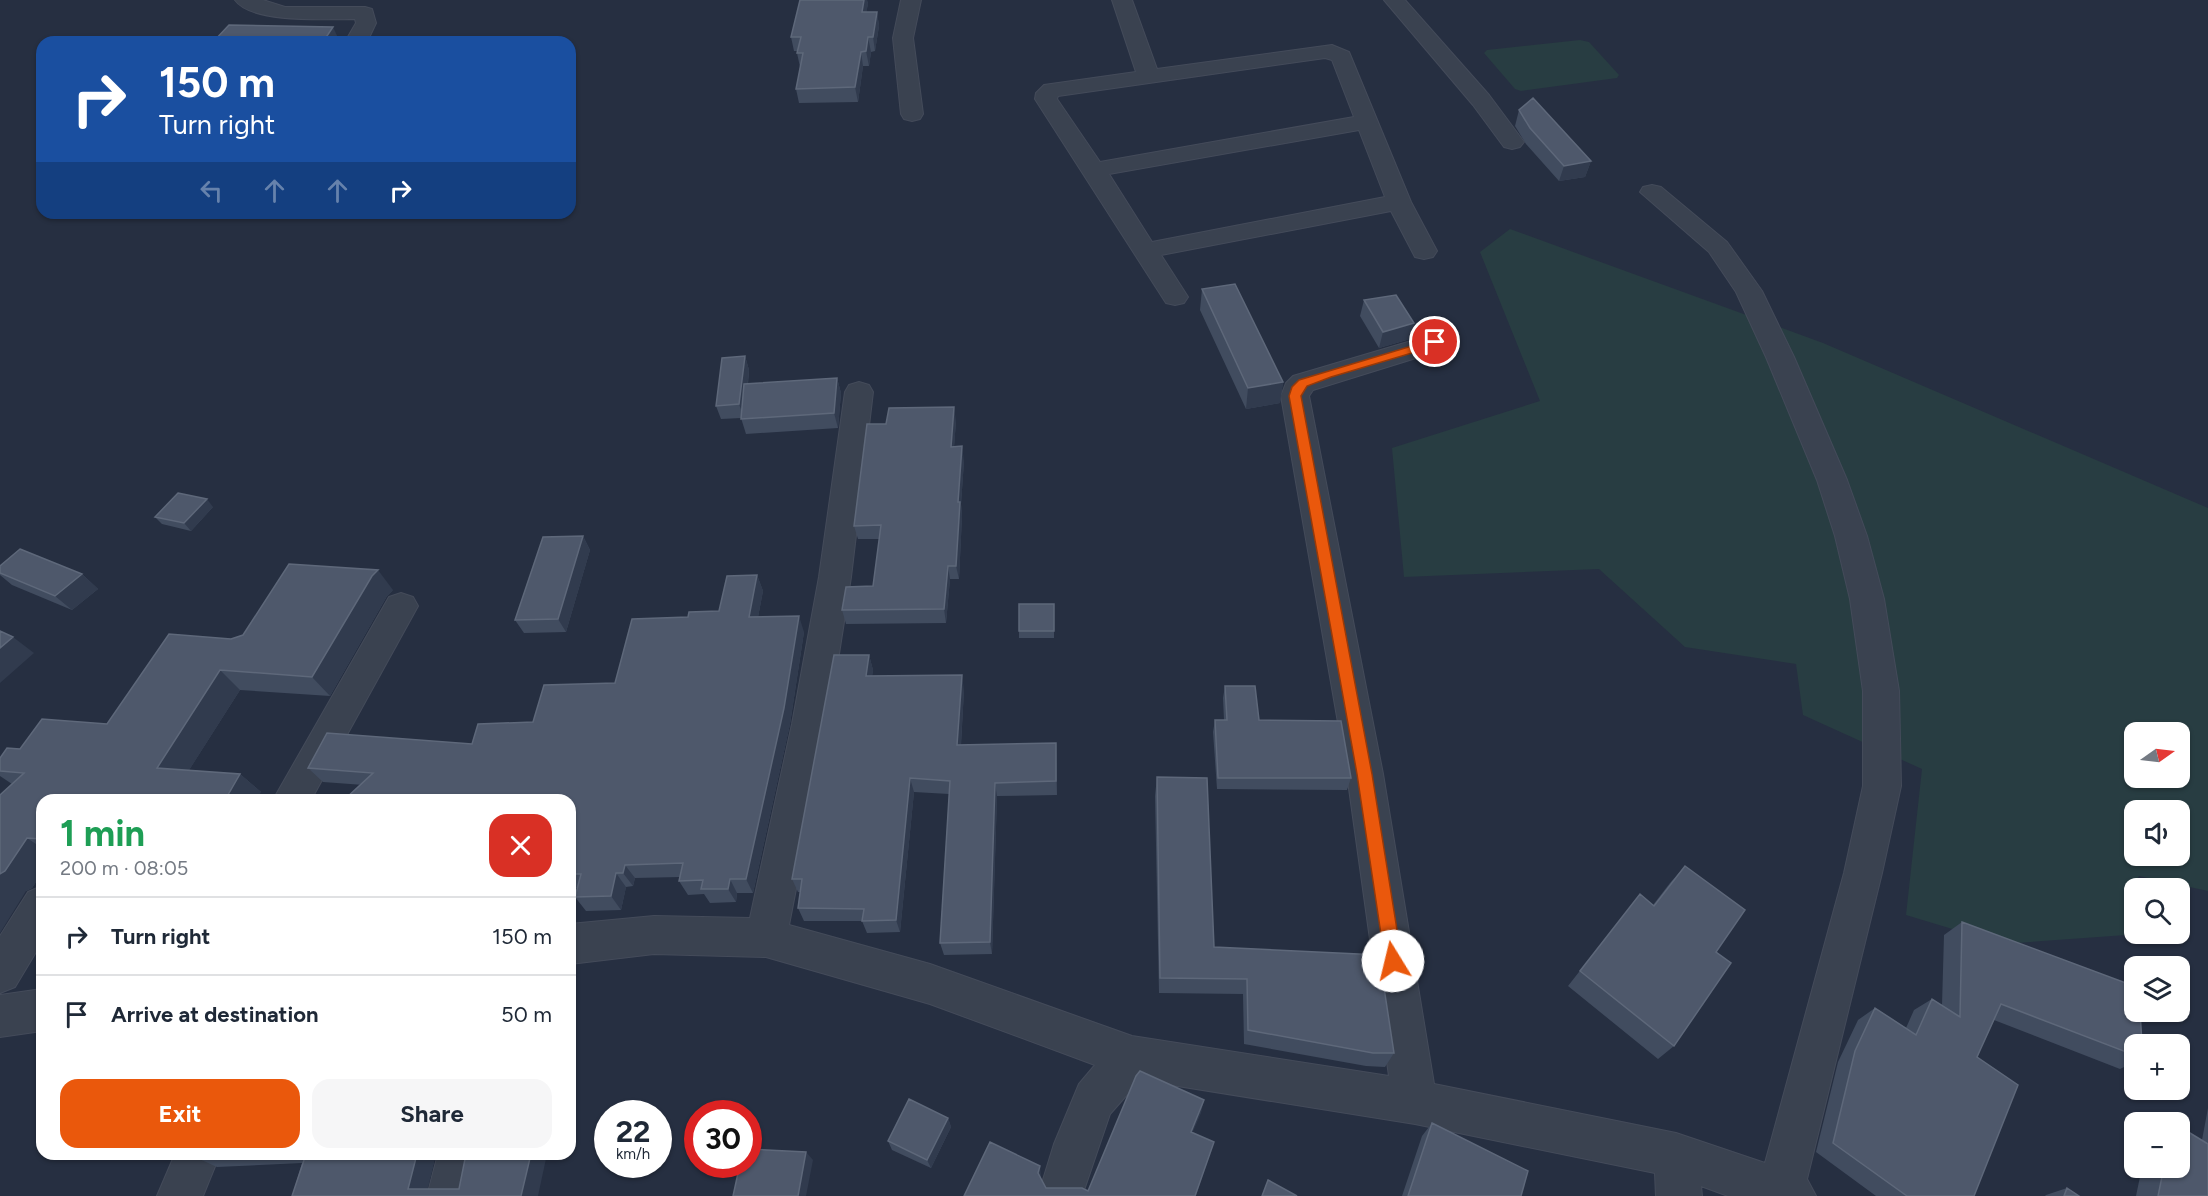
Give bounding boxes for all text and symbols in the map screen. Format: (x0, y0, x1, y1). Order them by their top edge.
text: 150 m (159, 57, 275, 108)
icon: right (60, 60, 138, 138)
text: Turn right (159, 108, 275, 141)
icon: left (195, 174, 228, 207)
icon: ahead (258, 174, 291, 207)
icon: ahead (321, 174, 354, 207)
icon: right (384, 174, 417, 207)
pin (1409, 316, 1460, 367)
icon: arrive (1418, 325, 1451, 358)
north arrow (2124, 722, 2190, 788)
map controls (2124, 722, 2190, 1178)
button: sound (2124, 800, 2190, 866)
text: 1 min (60, 812, 145, 855)
button: close (489, 814, 552, 877)
text: 200 m · 08:05 (60, 856, 188, 880)
button: search (2124, 878, 2190, 944)
icon: right (60, 920, 93, 953)
text: Turn right (111, 923, 210, 950)
text: 150 m (492, 923, 552, 950)
position arrow (1361, 929, 1425, 993)
button: layers (2124, 956, 2190, 1022)
icon: arrive (60, 998, 93, 1031)
text: Arrive at destination (111, 1001, 319, 1028)
text: 50 m (501, 1001, 552, 1028)
button: + (2124, 1034, 2190, 1100)
button: Exit (60, 1079, 300, 1148)
button: Share (312, 1079, 552, 1148)
speed limit sign: 30 (684, 1100, 762, 1178)
button: − (2124, 1112, 2190, 1178)
text: 22 (616, 1113, 650, 1150)
text: km/h (616, 1145, 650, 1163)

